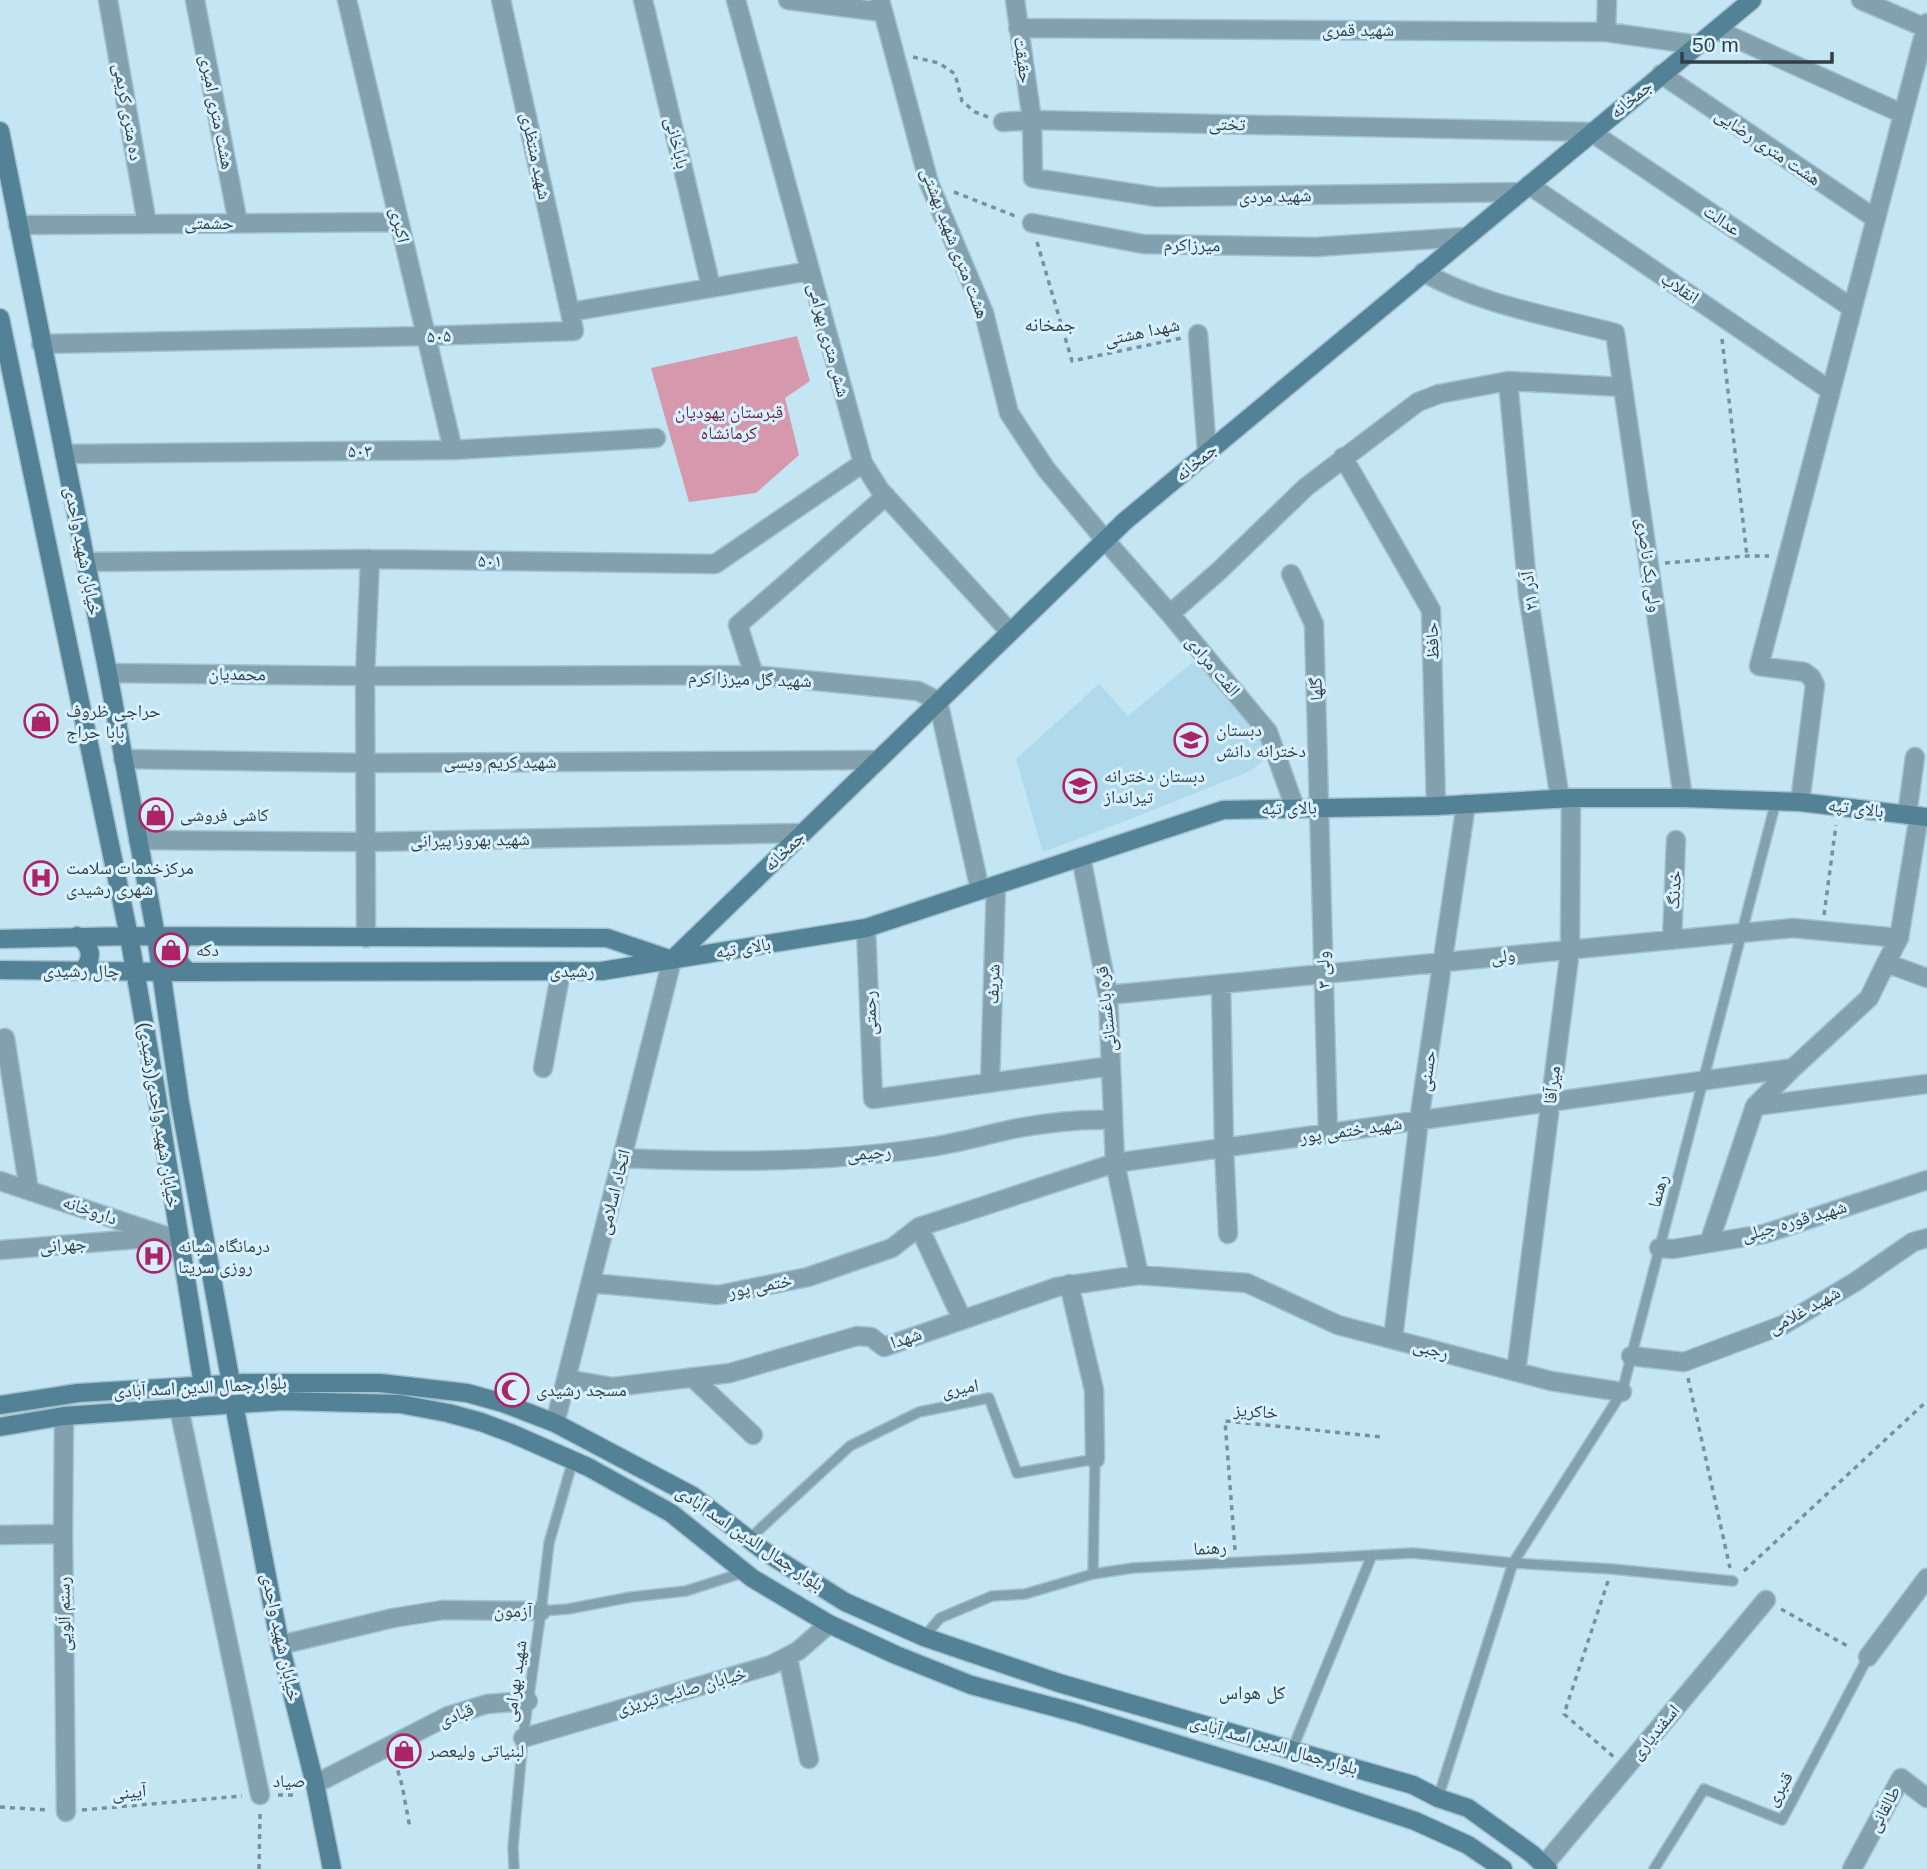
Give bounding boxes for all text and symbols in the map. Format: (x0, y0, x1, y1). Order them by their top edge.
street label: شهید قمری (1322, 20, 1394, 41)
scale bar (1682, 21, 1832, 65)
text: 50 m (1692, 33, 1739, 56)
street label: حقیقت (1010, 36, 1036, 84)
street label: هشت متری امیری (195, 53, 238, 171)
street label: ده متری کریمی (109, 62, 146, 162)
street label: جمخانه (1606, 76, 1656, 122)
street label: هشت متری رضایی (1711, 104, 1825, 191)
street label: شهید منتظری (516, 111, 555, 202)
street label: تختی (1208, 114, 1246, 135)
street label: باباخانی (660, 115, 693, 171)
street label: هشت متری شهید بهشتی (916, 165, 993, 322)
street label: شهید مردی (1238, 185, 1312, 208)
street label: عدالت (1700, 200, 1744, 240)
street label: اکبری (385, 206, 414, 245)
street label: حشمتی (184, 213, 234, 234)
street label: میرزاکرم (1163, 235, 1221, 257)
street label: انقلاب (1657, 268, 1703, 308)
street label: شش متری بهرامی (803, 281, 854, 399)
district label: جمخانه (1024, 314, 1076, 335)
street label: شهدا هشتی (1103, 314, 1182, 351)
street label: ۵۰۵ (427, 326, 451, 346)
park label: قبرستان یهودیان کرمانشاه (675, 402, 783, 443)
street label: جمخانه (1171, 439, 1221, 485)
street label: ۵۰۳ (348, 441, 372, 461)
street label: خیابان شهید واحدی (60, 485, 105, 617)
street label: ولی بک ناصری (1631, 516, 1666, 614)
street label: ۵۰۱ (478, 551, 502, 571)
street label: ۲۱ آذر (1517, 570, 1541, 612)
street label: حافظ (1421, 622, 1443, 660)
street label: الفت مرادی (1181, 632, 1244, 701)
street label: محمدیان (208, 664, 266, 685)
street label: شهید گل میرزا کرم (688, 667, 812, 693)
street label: گلها (1306, 676, 1326, 701)
place label: حراجی ظروف بابا حراج (66, 701, 161, 744)
shop icon: حراجی ظروف بابا حراج (22, 702, 60, 740)
place label: دبستان دخترانه دانش (1216, 720, 1306, 762)
school or university icon: دبستان دخترانه دانش (1172, 721, 1210, 759)
street label: شهید کریم ویسی (443, 752, 557, 774)
place label: دبستان دخترانه تیرانداز (1103, 766, 1205, 807)
school or university icon: دبستان دخترانه تیرانداز (1061, 767, 1099, 805)
street label: بالای تپه (1827, 795, 1885, 822)
shop icon: کاشی فروشی (137, 796, 175, 834)
street label: بالای تپه (1261, 798, 1317, 820)
place label: کاشی فروشی (180, 805, 269, 826)
street label: جمخانه (760, 827, 808, 875)
street label: شهید بهروز پیرانی (410, 829, 530, 852)
place label: مرکزخدمات سلامت شهری رشیدی (66, 858, 194, 900)
hospital icon: مرکزخدمات سلامت شهری رشیدی (22, 859, 60, 897)
street label: خدنگ (1663, 870, 1685, 910)
shop icon: دکه (152, 931, 190, 969)
street label: بالای تپه (714, 934, 772, 963)
place label: دکه (196, 940, 219, 960)
street label: ولی (1490, 945, 1516, 968)
street label: ولی ۳ (1312, 951, 1335, 989)
street label: چال رشیدی (43, 961, 119, 982)
street label: رشیدی (550, 961, 595, 982)
street label: شریف (982, 964, 1004, 1004)
street label: قره باغستانی (1092, 965, 1121, 1053)
street label: رحمتی (859, 990, 882, 1036)
street label: خیابان شهید واحدی(رشیدی) (134, 1021, 184, 1209)
street label: حسنی (1414, 1049, 1441, 1093)
street label: میرآقا (1540, 1065, 1565, 1105)
street label: شهید ختمی پور (1298, 1113, 1404, 1148)
street label: رحیمی (846, 1141, 892, 1166)
street label: اتحاد اسلامی (594, 1147, 635, 1237)
street label: رهنما (1644, 1172, 1672, 1210)
street label: داروخانه (60, 1191, 120, 1229)
street label: شهید قوره جیلی (1739, 1196, 1849, 1247)
street label: جهرانی (39, 1233, 87, 1258)
place label: درمانگاه شبانه روزی سریتا (178, 1236, 270, 1278)
hospital icon: درمانگاه شبانه روزی سریتا (135, 1237, 173, 1275)
street label: ختمی پور (726, 1270, 794, 1303)
street label: شهید غلامی (1764, 1282, 1844, 1339)
street label: شهدا (888, 1323, 924, 1353)
street label: رجبی (1411, 1335, 1451, 1364)
mosque icon: مسجد رشیدی (493, 1371, 531, 1409)
street label: بلوار جمال الدین اسد آبادی (113, 1372, 287, 1403)
street label: امیری (940, 1375, 980, 1402)
place label: مسجد رشیدی (536, 1380, 627, 1401)
street label: خاکریز (1232, 1399, 1279, 1423)
street label: بلوار جمال الدین اسد آبادی (672, 1481, 828, 1596)
street label: رهنما (1193, 1537, 1227, 1559)
street label: خیابان شهید واحدی (257, 1571, 304, 1703)
street label: رستم آلویی (53, 1576, 77, 1652)
street label: آزمون (494, 1601, 533, 1622)
street label: شهید بهرامی (499, 1639, 532, 1723)
street label: خیابان صائب تبریزی (614, 1663, 749, 1720)
district label: کل هواس (1219, 1682, 1285, 1704)
street label: قبادی (436, 1699, 477, 1732)
street label: اسفندیاری (1626, 1700, 1685, 1764)
street label: بلوار جمال الدین اسد آبادی (1188, 1711, 1360, 1780)
shop icon: لبنیاتی ولیعصر (385, 1732, 423, 1770)
place label: لبنیاتی ولیعصر (427, 1741, 524, 1762)
street label: قنبری (1761, 1768, 1798, 1810)
street label: صیاد (273, 1771, 305, 1791)
street label: آیینی (111, 1780, 148, 1804)
street label: طالقانی (1864, 1783, 1905, 1836)

